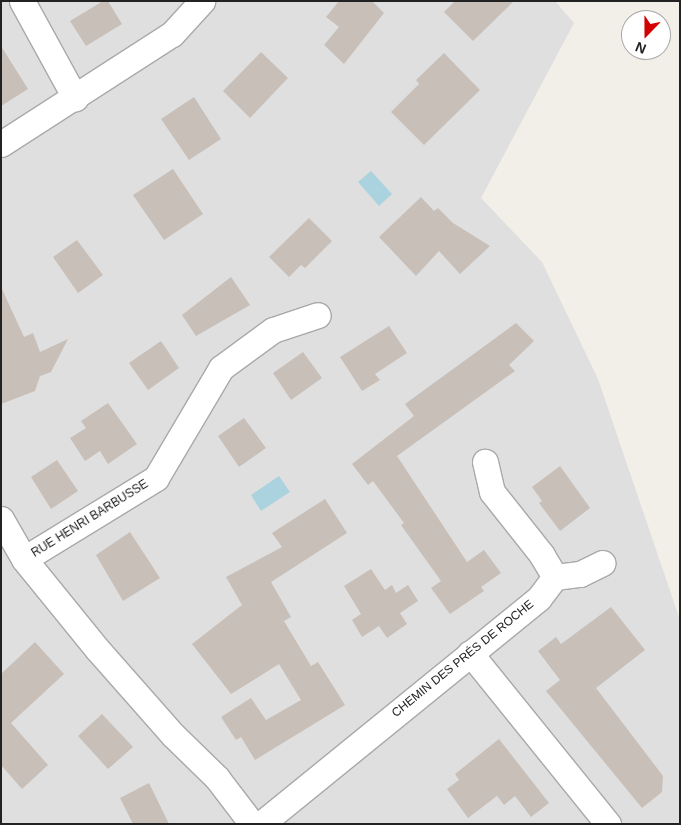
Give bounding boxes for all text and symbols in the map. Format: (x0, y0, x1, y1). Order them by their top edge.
north arrow (621, 10, 671, 60)
text: N (633, 39, 648, 57)
street label: RUE HENRI BARBUSSE (29, 477, 151, 561)
street label: CHEMIN DES PRÉS DE ROCHE (389, 597, 537, 721)

